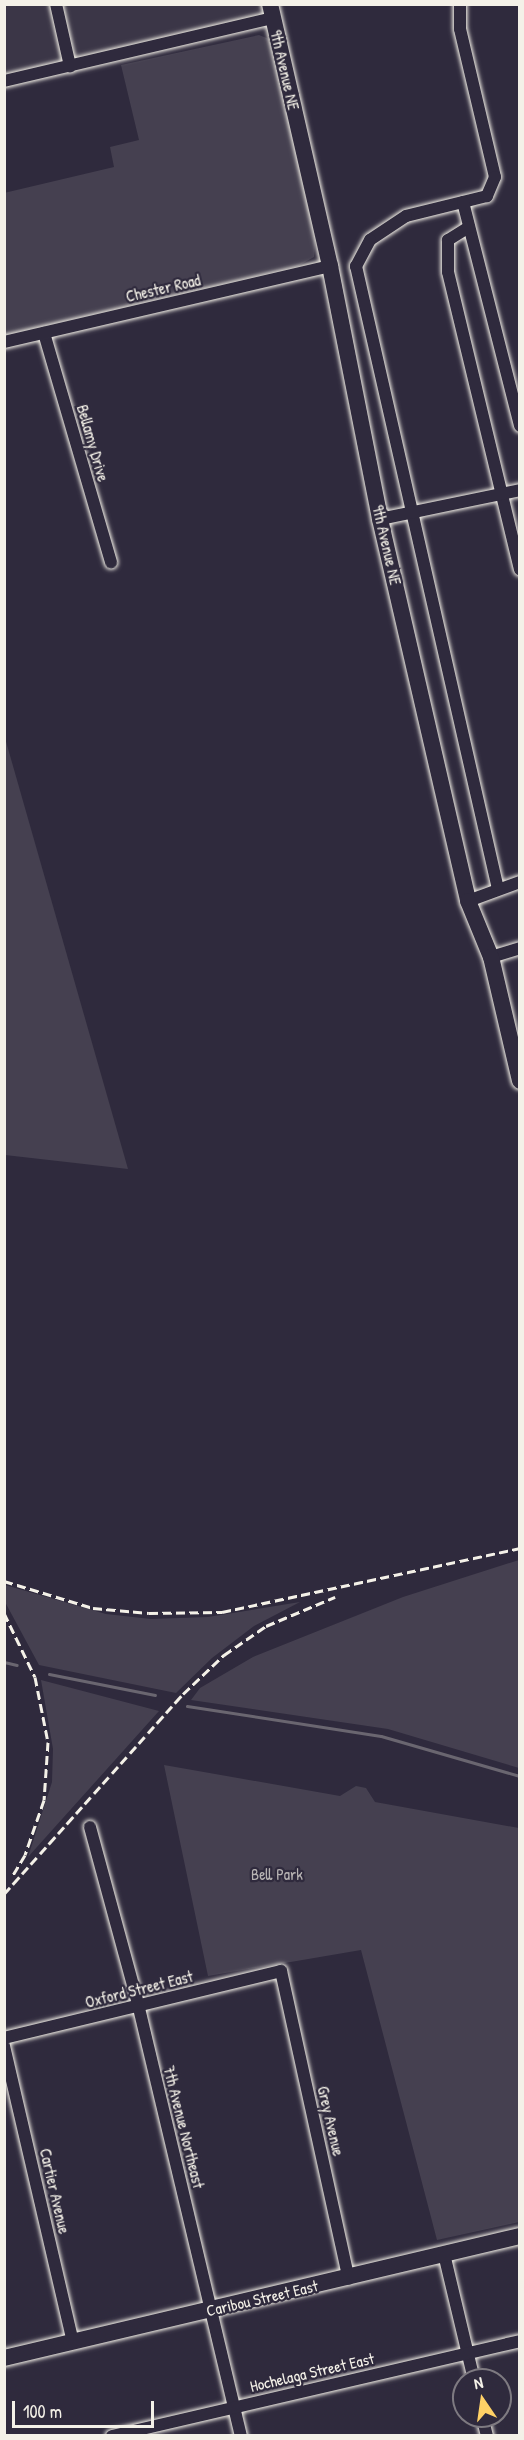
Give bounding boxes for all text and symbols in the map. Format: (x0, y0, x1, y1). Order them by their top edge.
street label: 9th Avenue NE (266, 28, 304, 112)
street label: Chester Road (124, 270, 202, 306)
street label: Bellamy Drive (73, 402, 113, 484)
street label: 9th Avenue NE (368, 503, 406, 587)
park label: Bell Park (251, 1864, 303, 1884)
street label: Oxford Street East (83, 1966, 195, 2012)
street label: 7th Avenue Northeast (159, 2064, 209, 2190)
street label: Grey Avenue (314, 2084, 348, 2158)
street label: Cartier Avenue (36, 2146, 74, 2236)
street label: Caribou Street East (204, 2276, 320, 2320)
street label: Hochelaga Street East (248, 2348, 376, 2396)
north arrow (452, 2368, 512, 2428)
text: N (472, 2371, 485, 2394)
scale bar (15, 2389, 158, 2427)
text: 100 m (23, 2399, 62, 2424)

